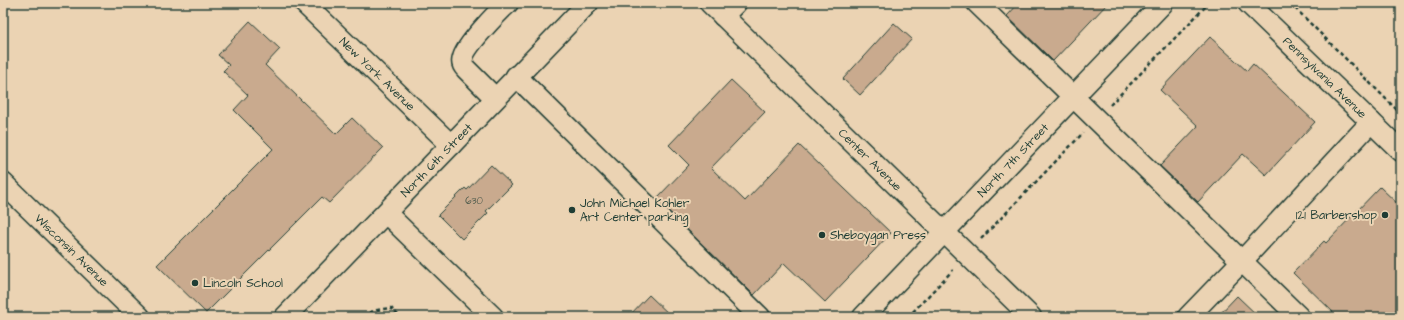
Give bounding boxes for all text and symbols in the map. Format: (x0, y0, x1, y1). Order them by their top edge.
street label: New York Avenue (336, 33, 419, 115)
street label: Pennsylvania Avenue (1279, 33, 1371, 122)
street label: North 6th Street (397, 119, 476, 201)
street label: North 7th Street (973, 119, 1053, 201)
street label: Center Avenue (835, 125, 906, 195)
house number: 630 (465, 194, 483, 208)
place label: John Michael Kohler Art Center parking (580, 195, 690, 227)
marker: John Michael Kohler Art Center parking (567, 205, 577, 215)
place label: 121 Barbershop (1296, 207, 1377, 224)
street label: Wisconsin Avenue (31, 210, 113, 291)
marker: 121 Barbershop (1380, 210, 1390, 220)
place label: Sheboygan Press (830, 227, 926, 245)
marker: Sheboygan Press (817, 230, 827, 240)
place label: Lincoln School (203, 275, 283, 292)
marker: Lincoln School (190, 278, 200, 288)

